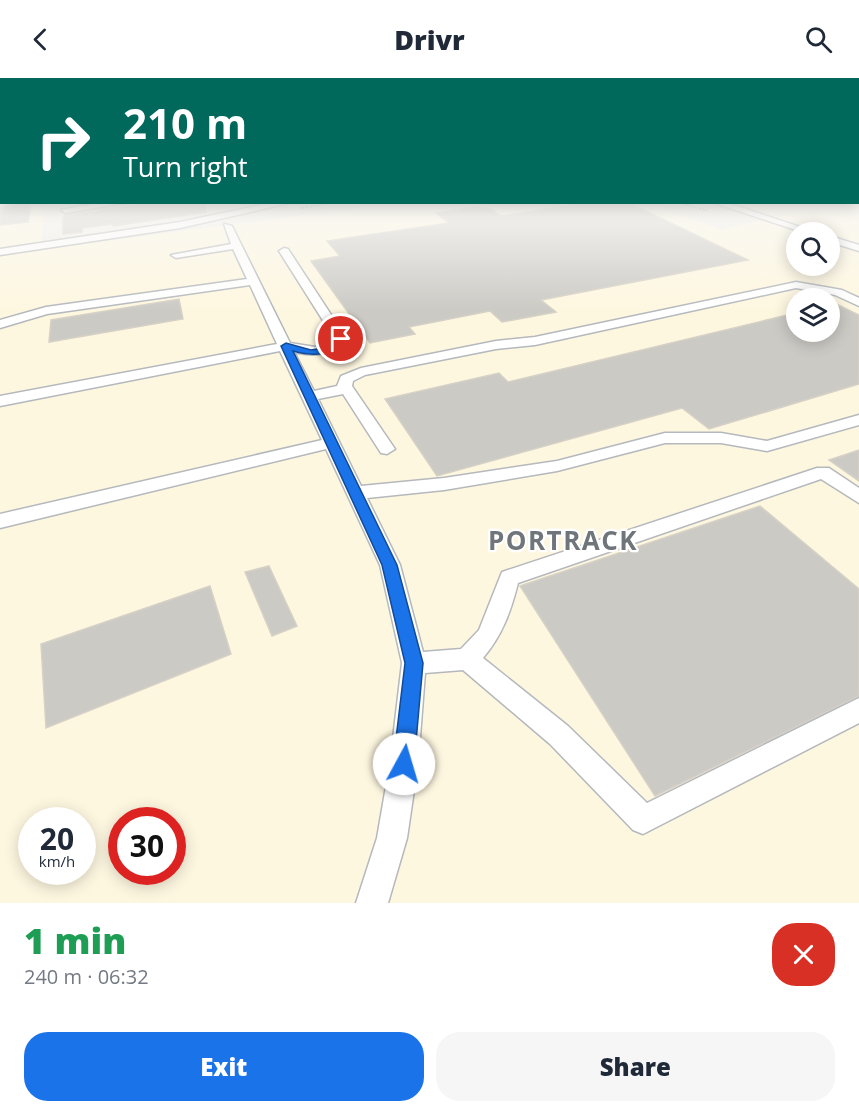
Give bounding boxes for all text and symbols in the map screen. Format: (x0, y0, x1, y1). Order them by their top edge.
text: Drivr (394, 21, 465, 58)
icon: back (24, 23, 57, 56)
icon: search (802, 23, 835, 56)
text: 210 m (123, 94, 247, 151)
icon: right (24, 102, 102, 180)
text: Turn right (123, 148, 248, 185)
map controls (786, 222, 840, 342)
button: search (786, 222, 840, 276)
button: layers (786, 288, 840, 342)
pin (315, 313, 366, 364)
icon: arrive (324, 322, 357, 355)
district label: PORTRACK (488, 522, 638, 558)
position arrow (372, 732, 436, 796)
speed limit sign: 30 (108, 807, 186, 885)
text: 20 (40, 818, 74, 859)
text: km/h (39, 851, 75, 871)
text: 1 min (24, 916, 126, 965)
button: close (772, 923, 835, 986)
text: 240 m · 06:32 (24, 963, 149, 990)
button: Exit (24, 1032, 424, 1101)
button: Share (436, 1032, 835, 1101)

